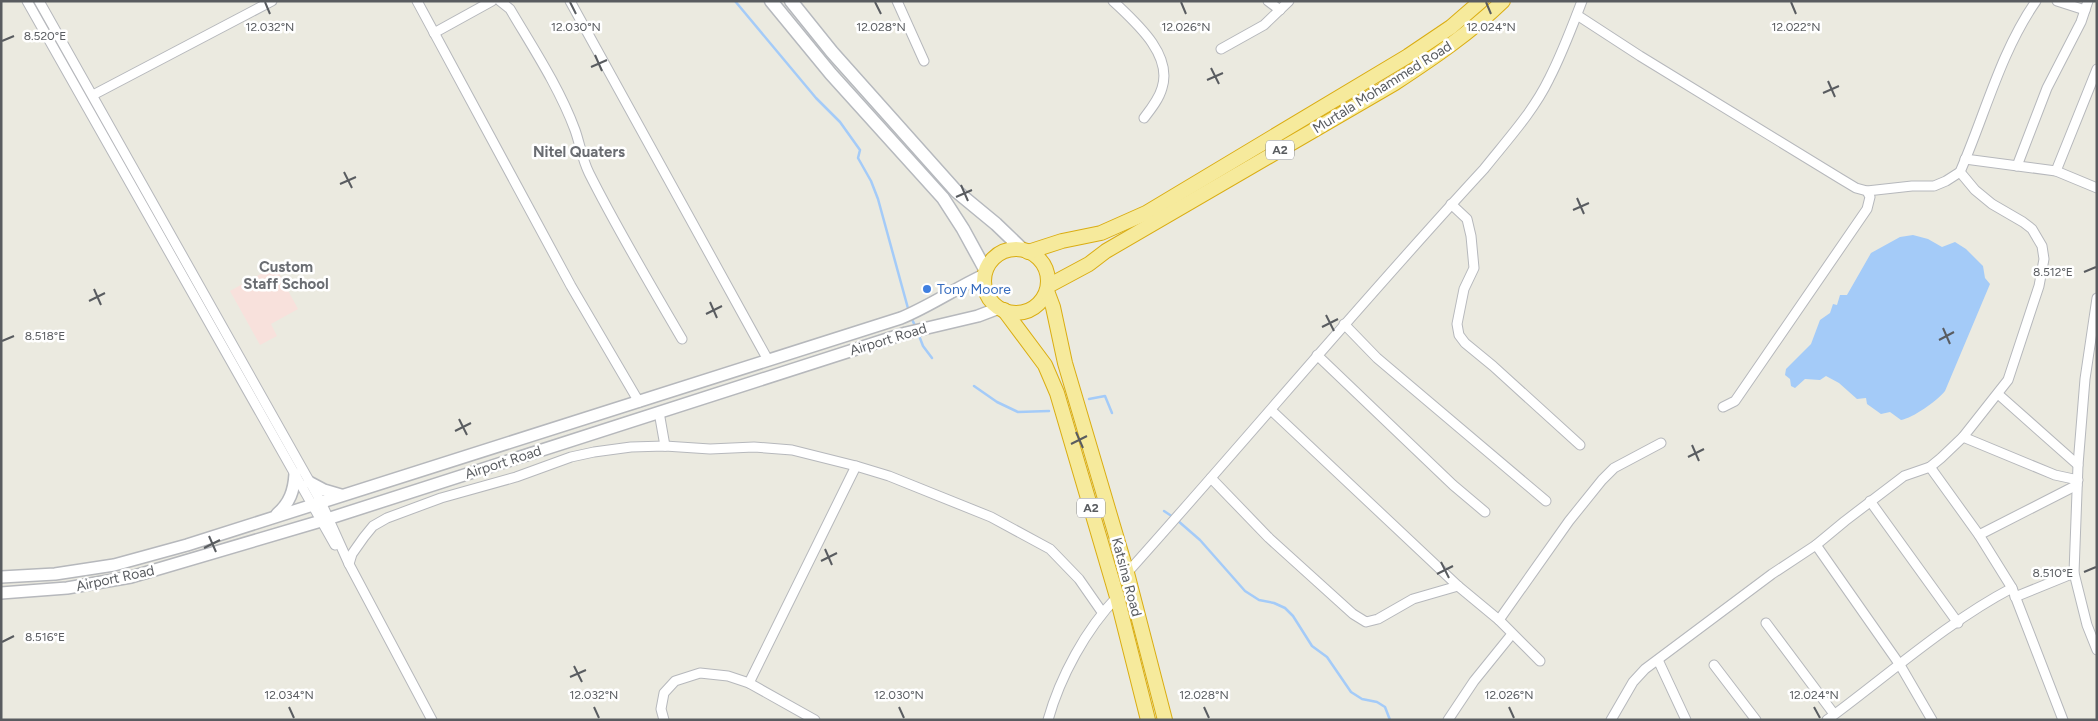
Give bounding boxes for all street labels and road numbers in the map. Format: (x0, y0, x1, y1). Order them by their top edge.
street label: Murtala Mohammed Road (1310, 38, 1455, 137)
road number: A2 (1266, 140, 1294, 160)
street label: Airport Road (848, 320, 929, 359)
street label: Airport Road (463, 442, 544, 483)
road number: A2 (1077, 498, 1105, 518)
street label: Katsina Road (1108, 536, 1145, 619)
street label: Airport Road (74, 562, 156, 595)

